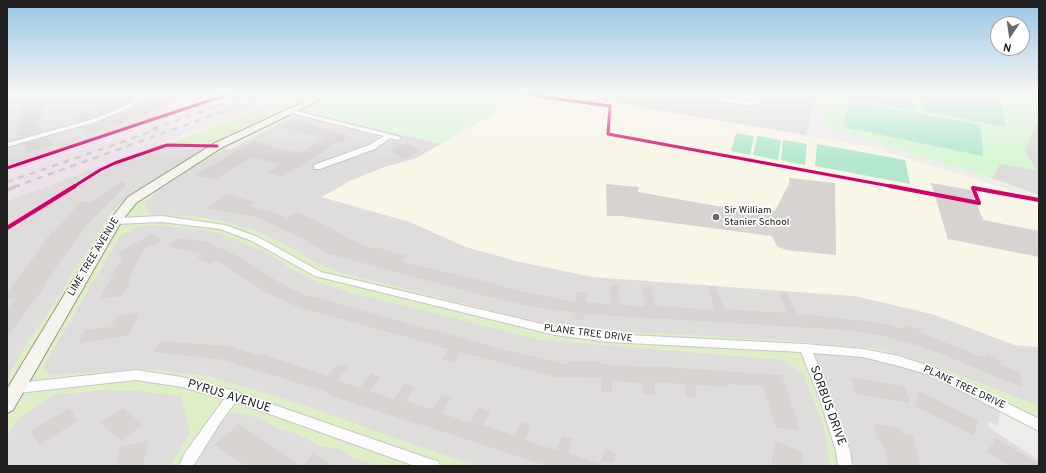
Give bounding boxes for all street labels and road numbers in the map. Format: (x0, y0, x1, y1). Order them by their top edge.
street label: LIME TREE AVENUE (66, 216, 122, 298)
street label: PLANE TREE DRIVE (543, 323, 633, 345)
street label: SORBUS DRIVE (806, 364, 848, 448)
street label: PLANE TREE DRIVE (921, 364, 1007, 412)
street label: PYRUS AVENUE (186, 377, 272, 417)

